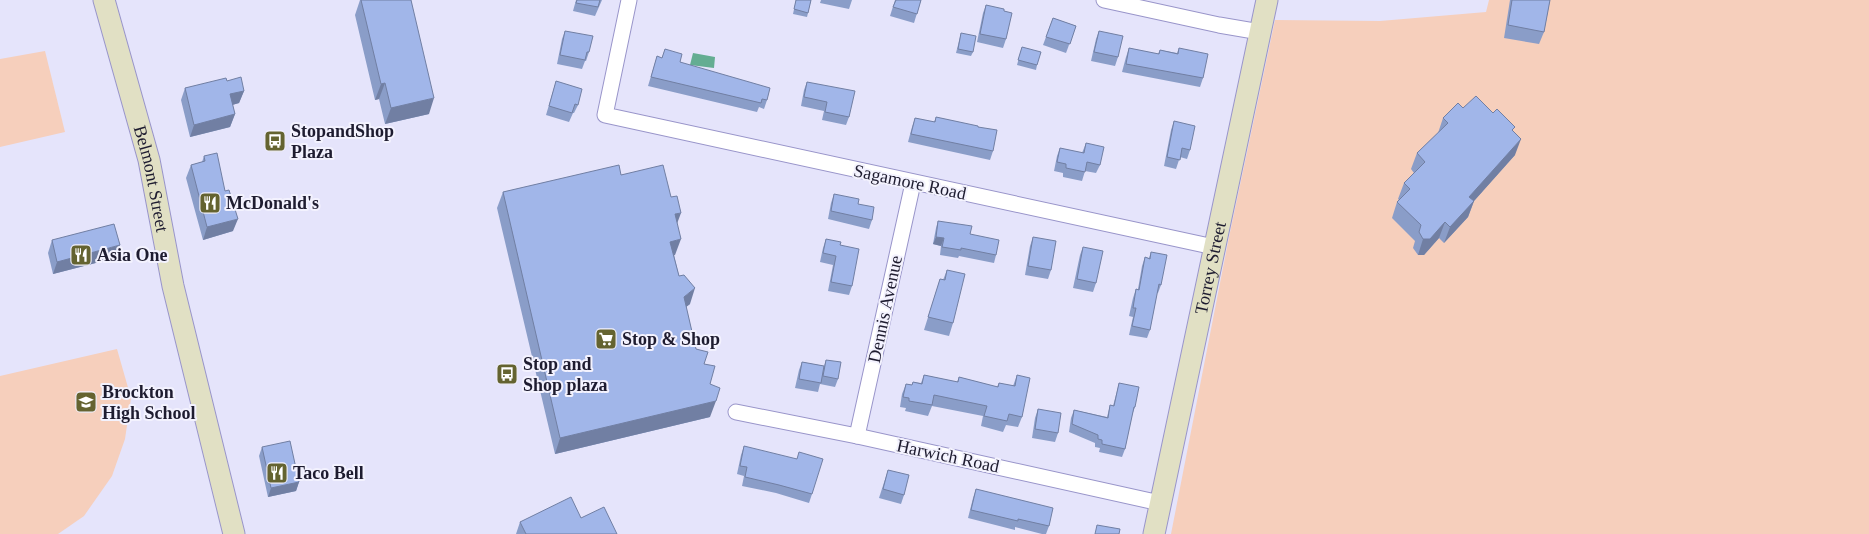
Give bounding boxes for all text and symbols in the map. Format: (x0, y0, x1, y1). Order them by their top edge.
place label: StopandShop Plaza (291, 121, 394, 162)
street label: Belmont Street (130, 123, 173, 234)
bus stop icon: StopandShop Plaza (263, 129, 287, 153)
street label: Sagamore Road (852, 160, 968, 204)
restaurant icon: McDonald's (198, 191, 222, 215)
place label: McDonald's (226, 193, 319, 213)
street label: Torrey Street (1191, 220, 1230, 316)
restaurant icon: Asia One (69, 243, 93, 267)
place label: Asia One (97, 245, 168, 265)
street label: Dennis Avenue (864, 254, 906, 364)
supermarket icon: Stop & Shop (594, 327, 618, 351)
place label: Stop & Shop (622, 329, 720, 349)
place label: Stop and Shop plaza (523, 354, 608, 395)
bus stop icon: Stop and Shop plaza (495, 362, 519, 386)
place label: Brockton High School (102, 382, 196, 423)
school or university icon: Brockton High School (74, 390, 98, 414)
street label: Harwich Road (895, 435, 1001, 477)
restaurant icon: Taco Bell (265, 461, 289, 485)
place label: Taco Bell (293, 463, 364, 483)

